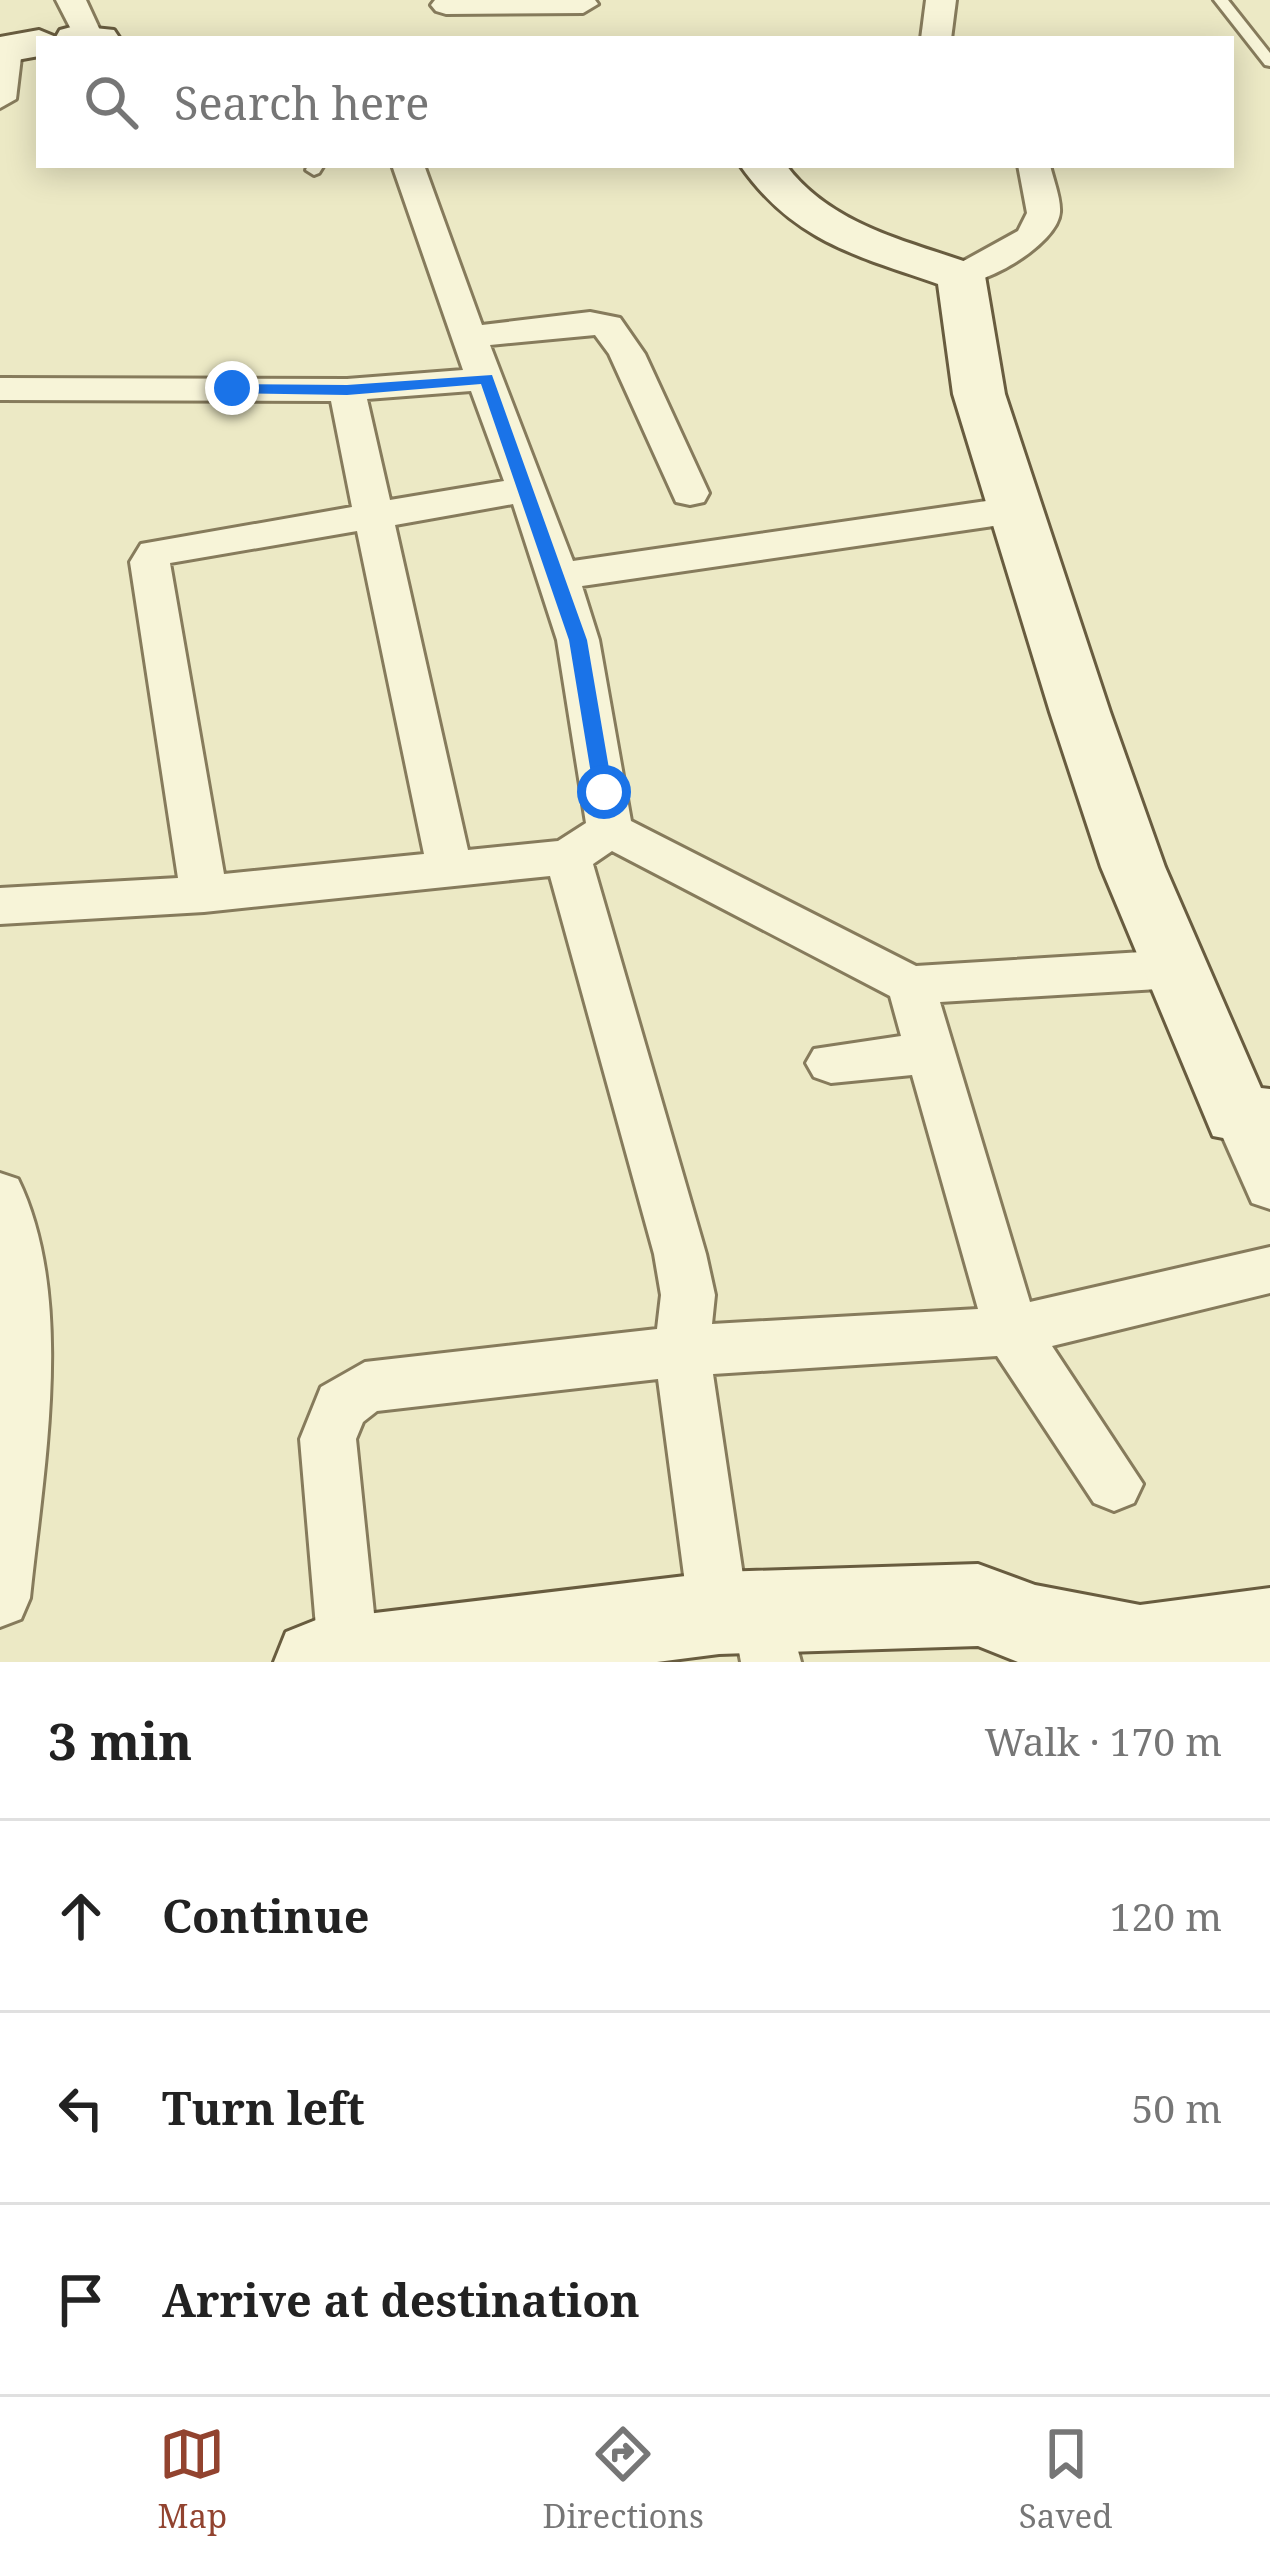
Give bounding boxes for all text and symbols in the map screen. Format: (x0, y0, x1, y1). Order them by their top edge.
search box (36, 36, 1234, 168)
icon: search (78, 69, 144, 135)
text: Search here (174, 72, 429, 133)
route end (205, 361, 259, 415)
route start (577, 765, 631, 819)
text: 3 min (48, 1705, 192, 1775)
text: Walk · 170 m (985, 1714, 1222, 1767)
icon: ahead (48, 1883, 114, 1949)
text: Continue (162, 1885, 370, 1946)
text: 120 m (1110, 1889, 1222, 1942)
icon: left (48, 2075, 114, 2141)
text: Turn left (162, 2077, 365, 2138)
text: 50 m (1131, 2081, 1222, 2134)
icon: arrive (48, 2267, 114, 2333)
text: Arrive at destination (162, 2269, 640, 2330)
tab: Map (158, 2421, 227, 2538)
tab: Directions (542, 2421, 704, 2538)
tab: Saved (1019, 2421, 1112, 2538)

